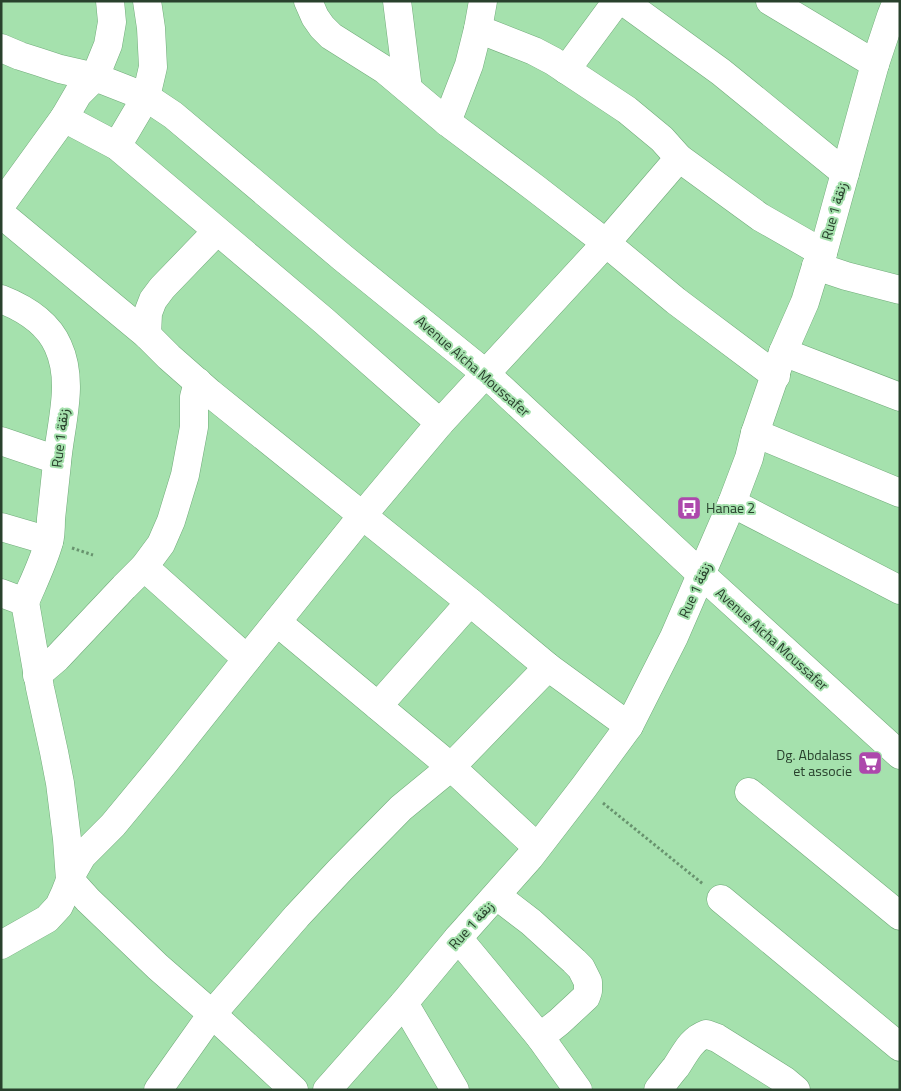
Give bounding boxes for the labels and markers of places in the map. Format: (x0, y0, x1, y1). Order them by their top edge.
bus stop icon: Hanae 2 (676, 495, 702, 521)
place label: Hanae 2 (706, 497, 755, 518)
place label: Dg. Abdalass et associe (776, 744, 852, 781)
supermarket icon: Dg. Abdalass et associe (857, 750, 883, 776)

